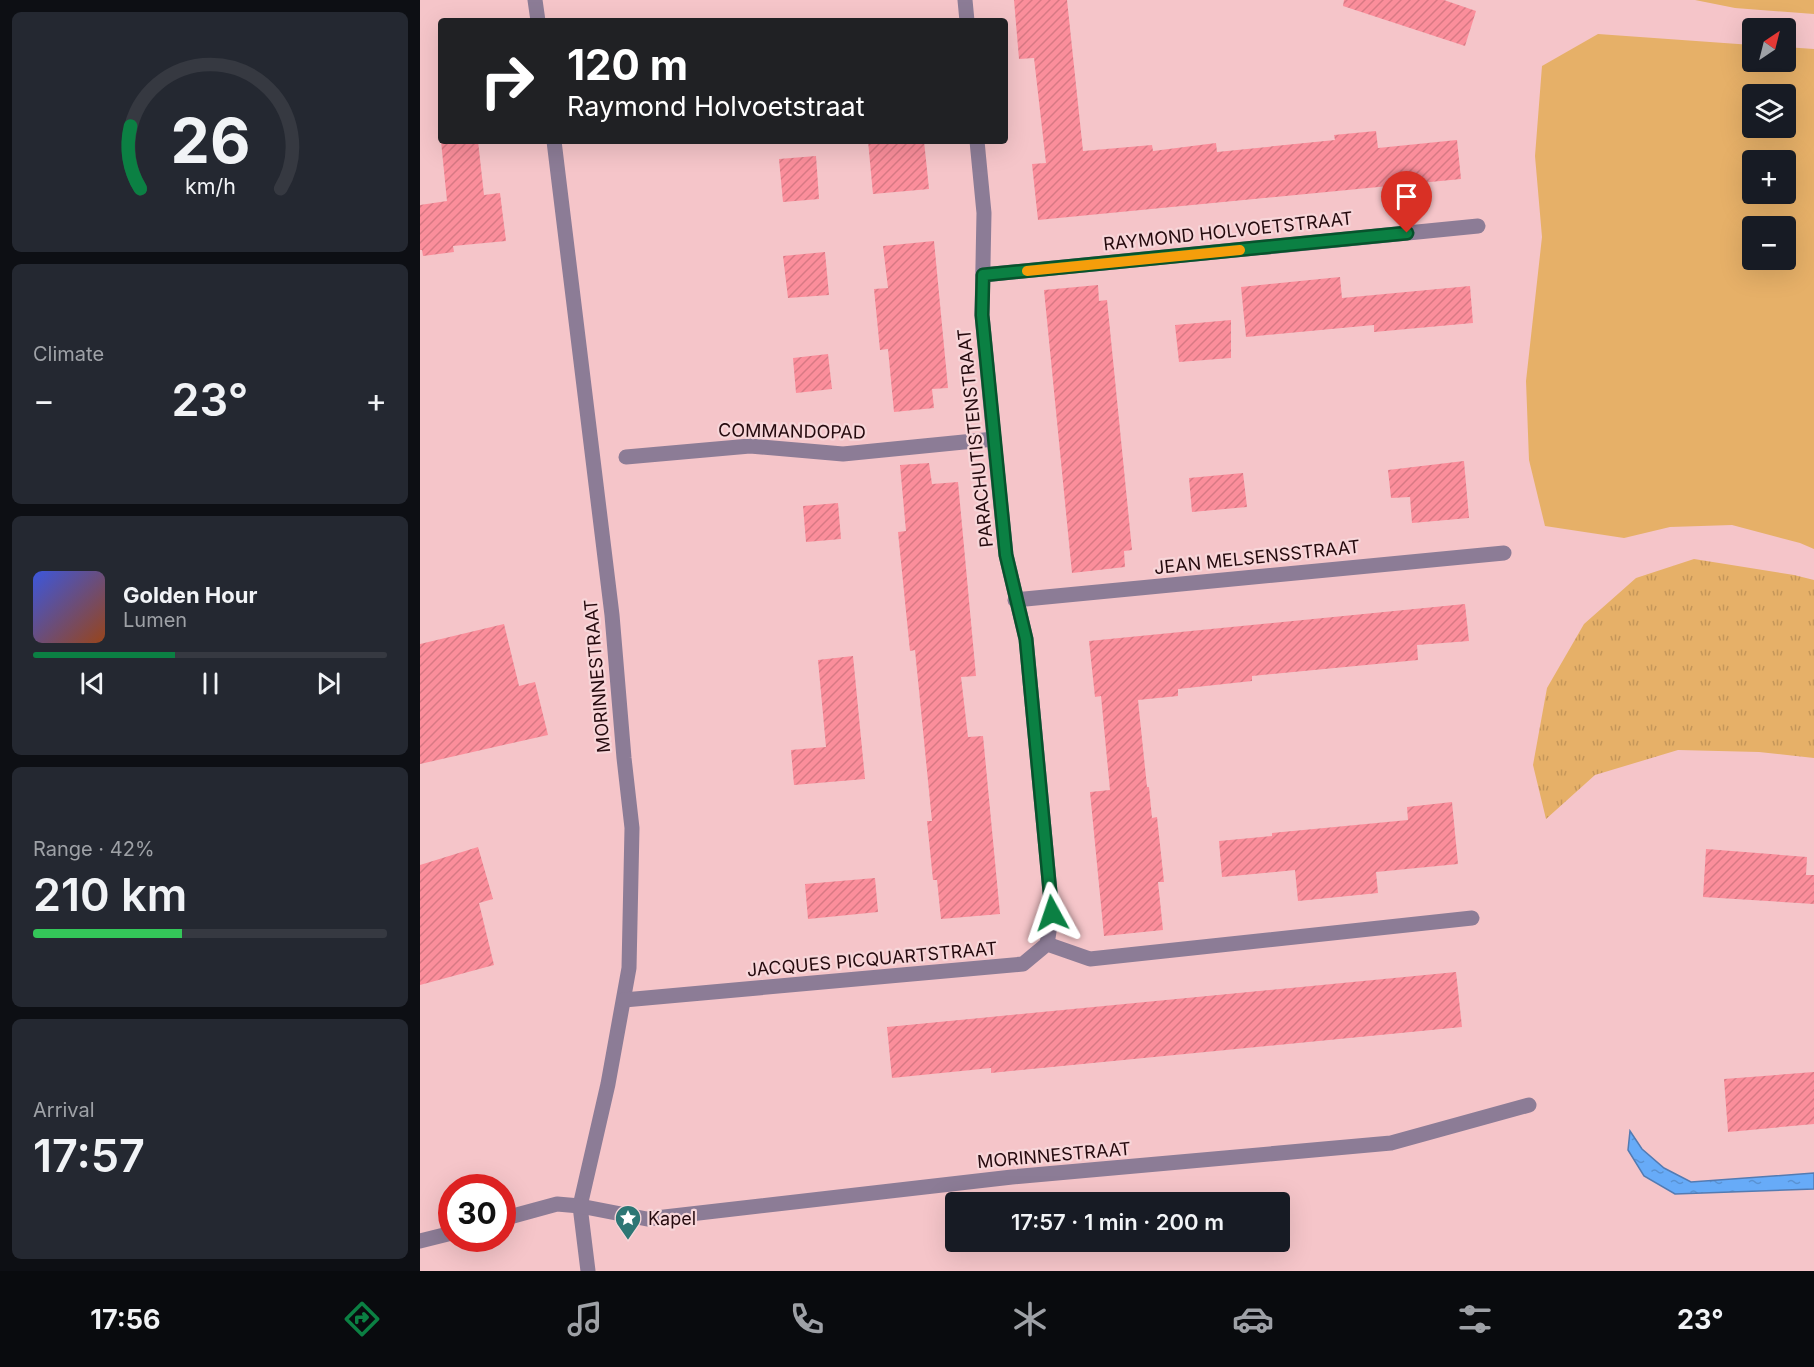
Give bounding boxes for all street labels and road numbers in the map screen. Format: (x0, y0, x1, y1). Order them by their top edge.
street label: RAYMOND HOLVOETSTRAAT (1102, 207, 1354, 255)
street label: PARACHUTISTENSTRAAT (953, 328, 997, 548)
street label: COMMANDOPAD (718, 419, 866, 443)
street label: JEAN MELSENSSTRAAT (1153, 536, 1361, 578)
street label: MORINNESTRAAT (580, 598, 614, 754)
street label: JACQUES PICQUARTSTRAAT (746, 938, 998, 980)
street label: MORINNESTRAAT (976, 1138, 1132, 1172)

